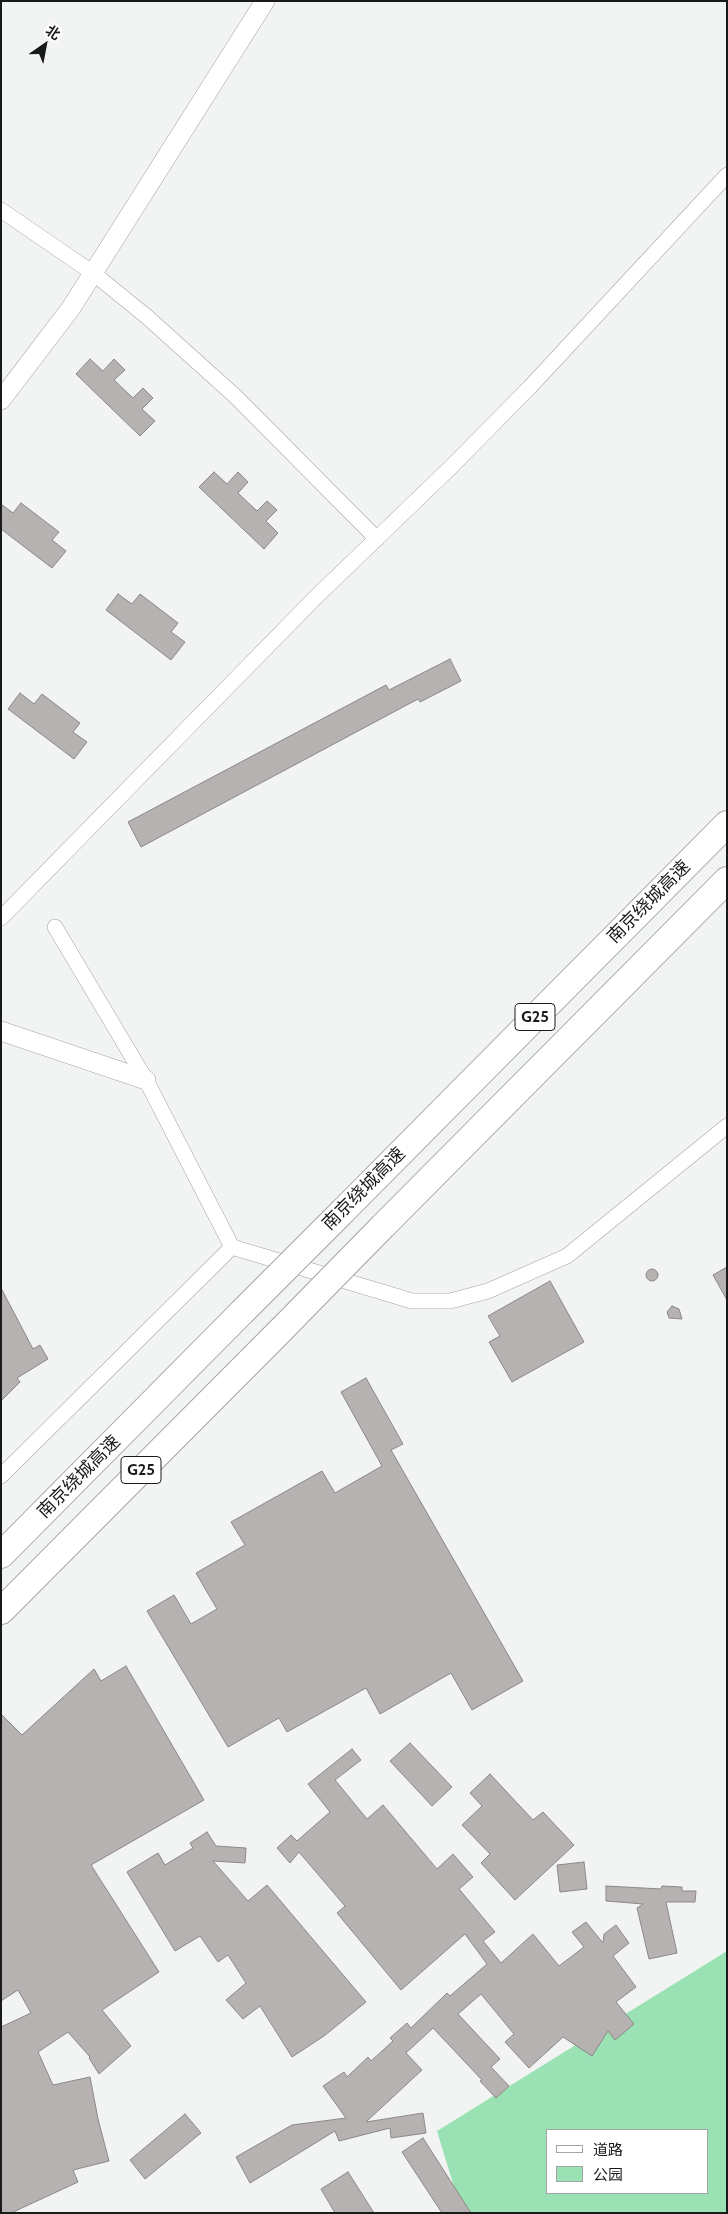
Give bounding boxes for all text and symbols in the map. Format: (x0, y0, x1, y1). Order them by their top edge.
north arrow (20, 20, 70, 70)
text: 北 (42, 21, 64, 44)
street label: 南京绕城高速 (603, 856, 695, 948)
road number: G25 (515, 1004, 555, 1030)
street label: 南京绕城高速 (318, 1143, 410, 1235)
street label: 南京绕城高速 (33, 1431, 125, 1523)
road number: G25 (121, 1456, 161, 1484)
legend (546, 2129, 708, 2194)
text: 道路 (593, 2141, 623, 2159)
text: 公园 (593, 2166, 623, 2184)

